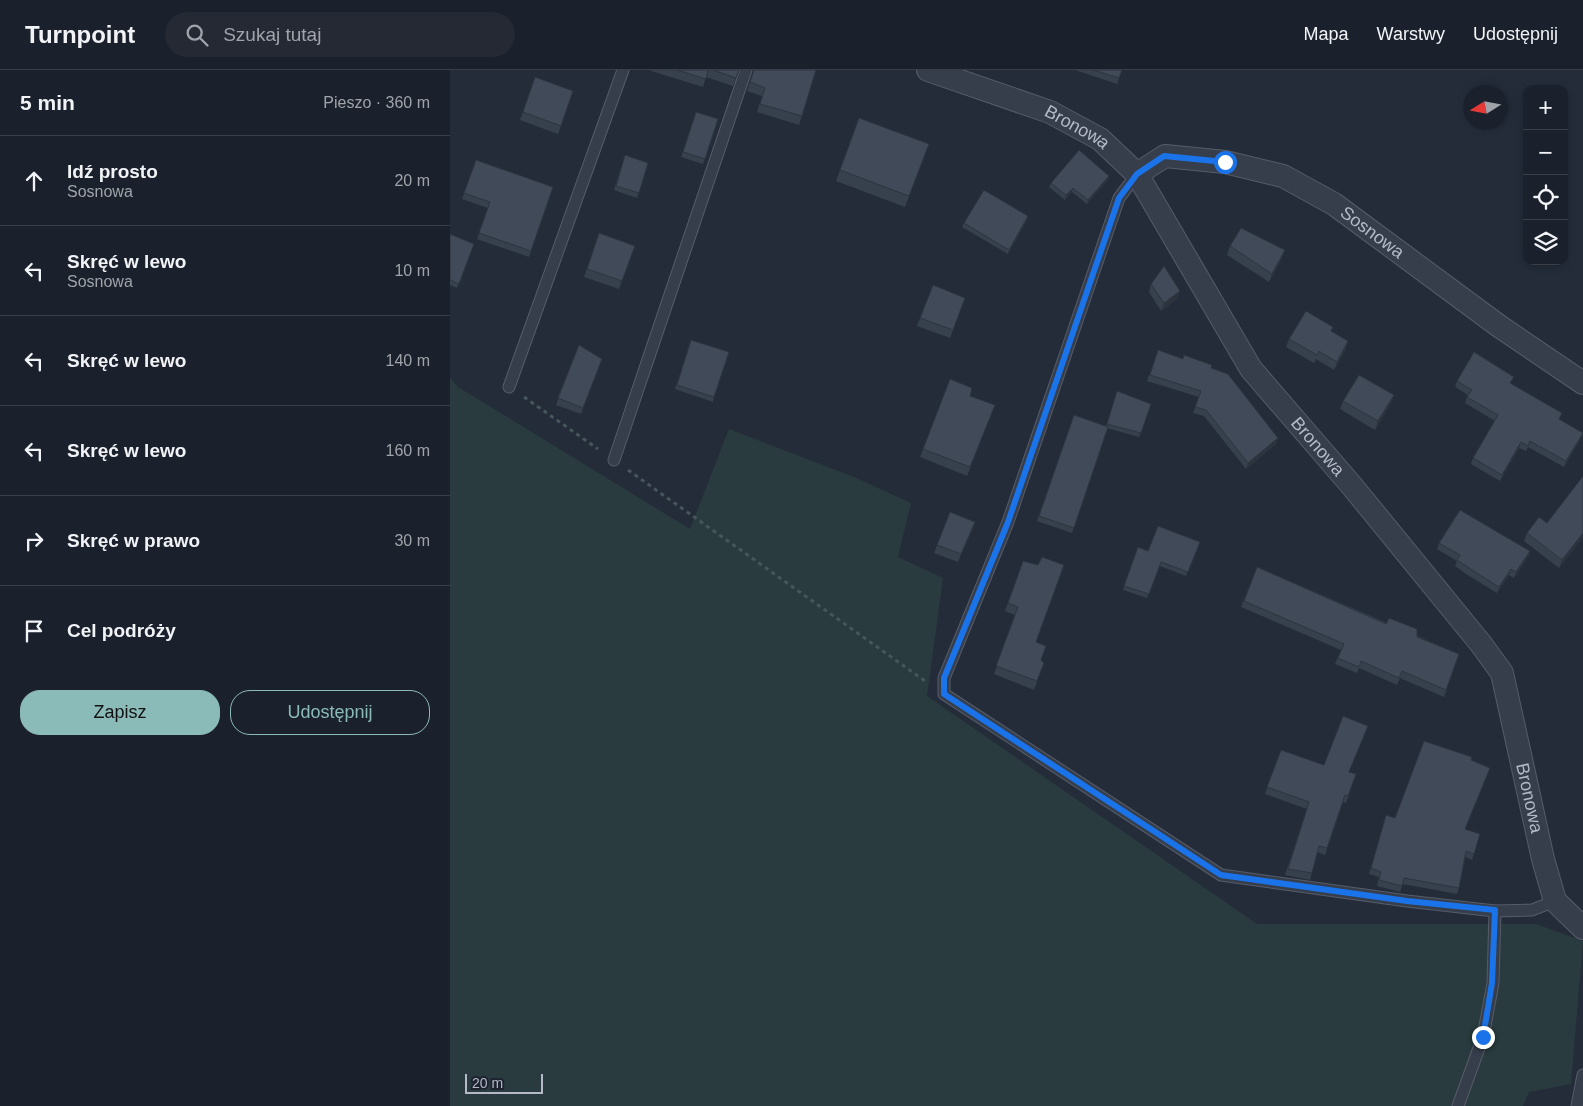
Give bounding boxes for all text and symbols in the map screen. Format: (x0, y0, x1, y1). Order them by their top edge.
search box (165, 12, 515, 57)
text: Turnpoint (25, 21, 135, 48)
icon: search (183, 21, 211, 49)
text: Szukaj tutaj (223, 24, 321, 45)
text: Mapa (1304, 24, 1349, 44)
text: Warstwy (1377, 24, 1445, 44)
text: Udostępnij (1473, 24, 1558, 44)
north arrow (1463, 85, 1508, 130)
map controls (1523, 85, 1568, 265)
button: + (1523, 85, 1568, 130)
text: 5 min (20, 91, 75, 114)
text: Pieszo · 360 m (323, 94, 430, 111)
street label: Bronowa (1041, 101, 1115, 154)
button: − (1523, 130, 1568, 175)
route start (1214, 151, 1237, 174)
text: Idź prosto (67, 161, 158, 182)
icon: ahead (20, 167, 48, 195)
text: 20 m (394, 172, 430, 189)
button: locate (1523, 175, 1568, 220)
text: Sosnowa (67, 183, 133, 200)
street label: Sosnowa (1337, 202, 1409, 263)
button: layers (1523, 220, 1568, 265)
text: Skręć w lewo (67, 251, 186, 272)
icon: left (20, 257, 48, 285)
text: 10 m (394, 262, 430, 279)
text: Sosnowa (67, 273, 133, 290)
icon: left (20, 347, 48, 375)
text: Skręć w lewo (67, 350, 186, 371)
text: 140 m (386, 352, 430, 369)
street label: Bronowa (1287, 413, 1349, 481)
icon: left (20, 437, 48, 465)
text: Skręć w lewo (67, 440, 186, 461)
text: 160 m (386, 442, 430, 459)
icon: right (20, 527, 48, 555)
text: Skręć w prawo (67, 530, 200, 551)
text: 30 m (394, 532, 430, 549)
icon: arrive (20, 617, 48, 645)
text: Cel podróży (67, 620, 176, 641)
button: Zapisz (20, 690, 220, 735)
button: Udostępnij (230, 690, 430, 735)
street label: Bronowa (1512, 761, 1547, 836)
route end (1472, 1026, 1495, 1049)
scale bar (465, 1071, 542, 1094)
text: 20 m (472, 1075, 503, 1091)

